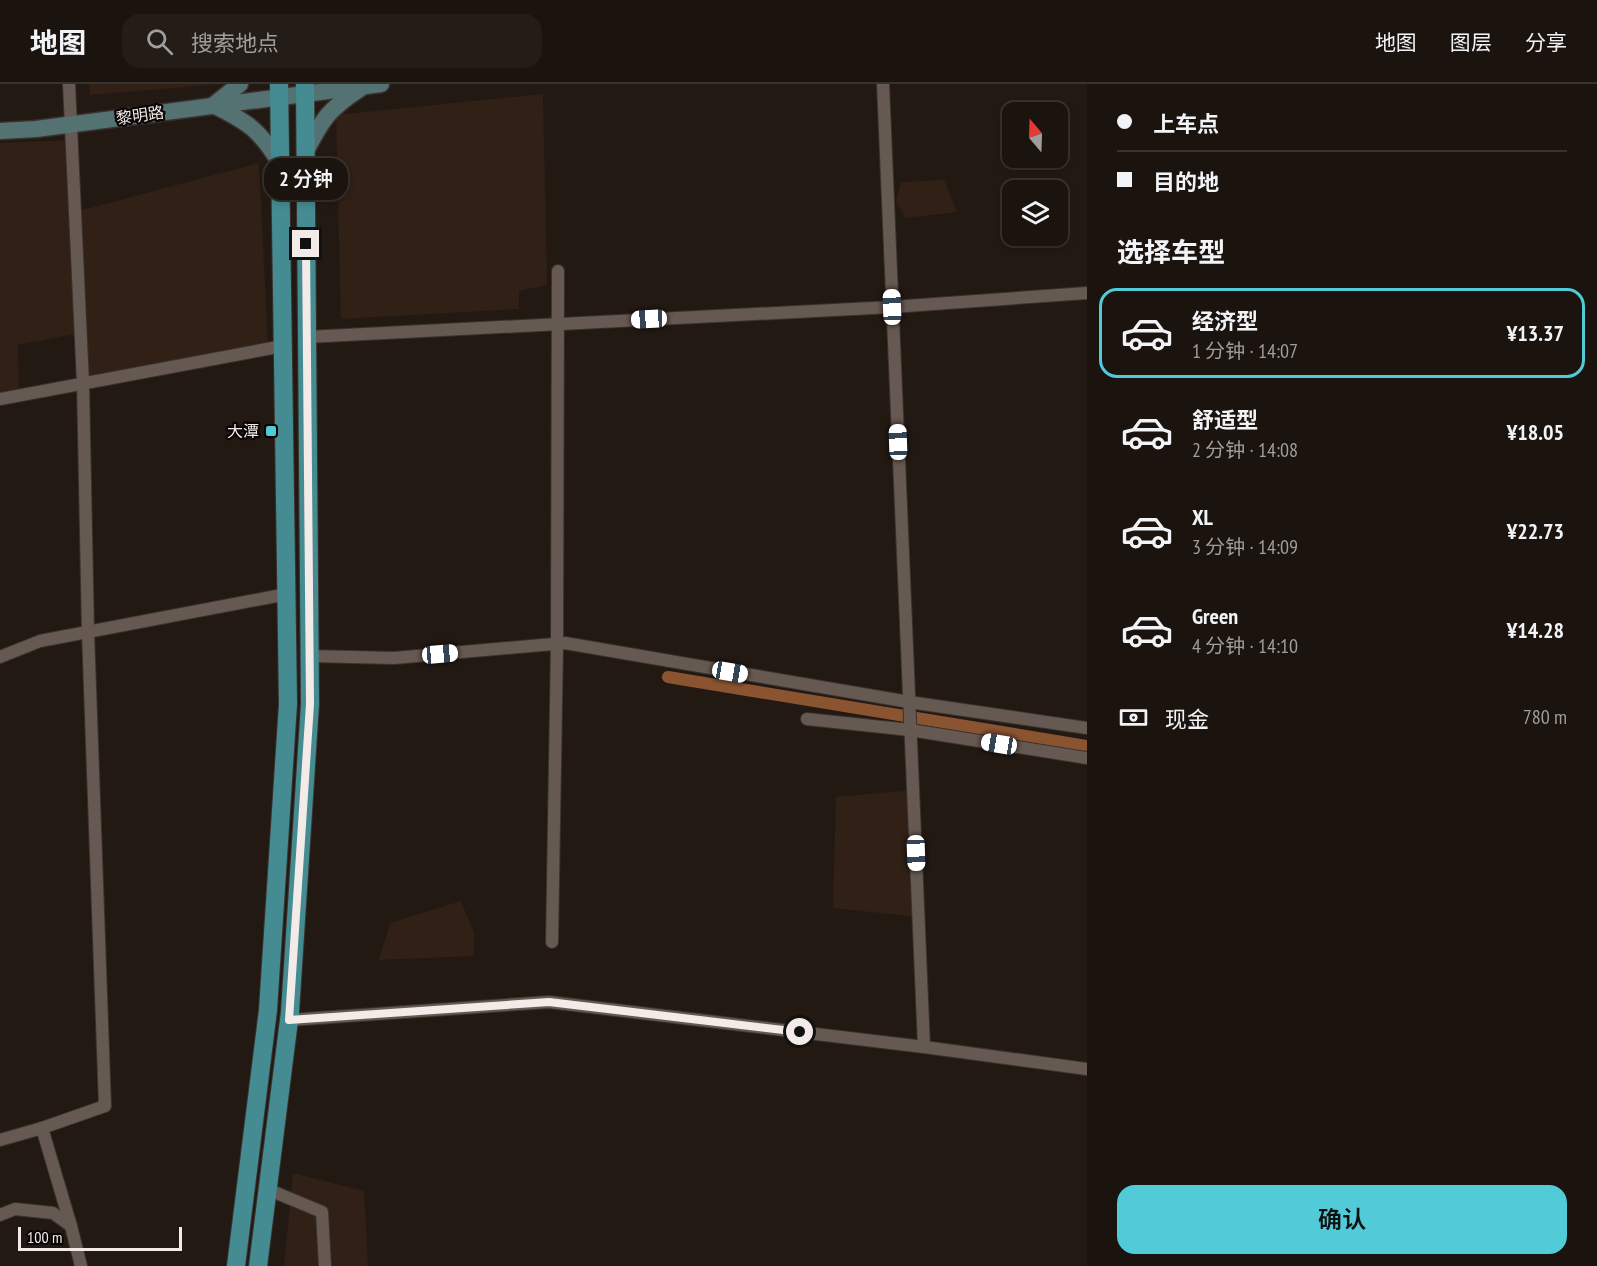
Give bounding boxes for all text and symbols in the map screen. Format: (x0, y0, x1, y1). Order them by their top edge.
search box (122, 14, 542, 68)
text: 地图 (30, 24, 86, 61)
icon: search (143, 25, 176, 58)
text: 搜索地点 (191, 29, 279, 57)
text: 地图 (1375, 29, 1417, 56)
text: 图层 (1450, 29, 1492, 56)
text: 分享 (1525, 29, 1567, 56)
street label: 黎明路 (115, 102, 165, 128)
north arrow (1002, 102, 1068, 168)
map controls (1002, 102, 1068, 246)
text: 上车点 (1153, 110, 1219, 138)
callout: 2 分钟 (264, 157, 348, 199)
text: 2 分钟 (279, 166, 333, 192)
text: 目的地 (1153, 168, 1219, 196)
button: layers (1002, 180, 1068, 246)
route end (292, 230, 319, 257)
text: 选择车型 (1117, 235, 1225, 269)
car (882, 289, 902, 325)
icon: car (1120, 306, 1174, 360)
text: 经济型 (1192, 307, 1258, 335)
car (631, 309, 667, 329)
text: ¥13.37 (1507, 319, 1564, 347)
text: 1 分钟 · 14:07 (1192, 338, 1298, 364)
icon: car (1120, 405, 1174, 459)
text: 舒适型 (1192, 406, 1258, 434)
text: ¥18.05 (1507, 418, 1564, 446)
place label: 大潭 (227, 421, 259, 441)
marker: 大潭 (264, 424, 278, 438)
car (888, 424, 908, 460)
text: 2 分钟 · 14:08 (1192, 437, 1298, 463)
text: XL (1192, 503, 1213, 531)
icon: car (1120, 504, 1174, 558)
text: ¥22.73 (1507, 517, 1564, 545)
text: 3 分钟 · 14:09 (1192, 534, 1298, 560)
text: Green (1192, 602, 1238, 630)
icon: car (1120, 603, 1174, 657)
text: ¥14.28 (1507, 616, 1564, 644)
text: 4 分钟 · 14:10 (1192, 633, 1298, 659)
car (421, 643, 459, 665)
car (711, 660, 749, 684)
icon: cash (1117, 701, 1150, 734)
text: 780 m (1523, 704, 1567, 730)
text: 现金 (1165, 705, 1209, 733)
car (980, 732, 1018, 756)
car (906, 835, 926, 871)
route start (786, 1018, 813, 1045)
button: 确认 (1117, 1185, 1567, 1254)
scale bar (18, 1224, 182, 1252)
text: 100 m (27, 1227, 62, 1247)

